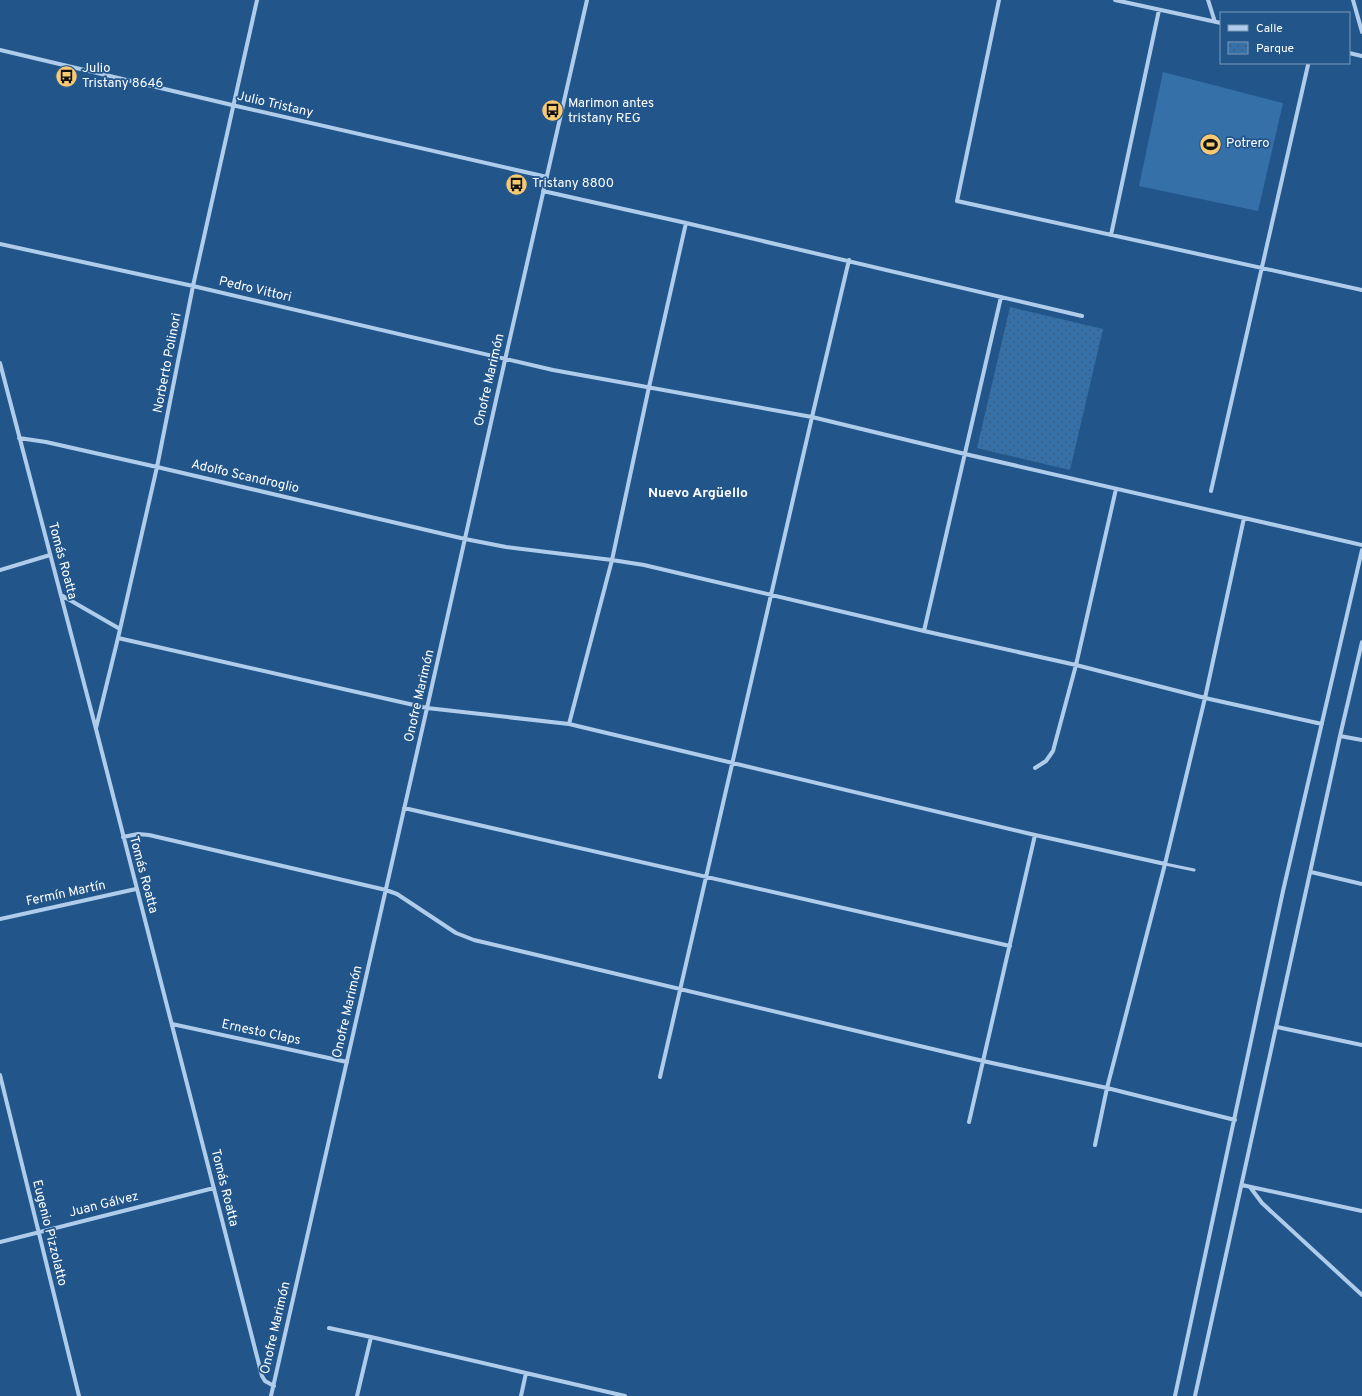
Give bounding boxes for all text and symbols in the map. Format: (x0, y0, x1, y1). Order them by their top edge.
legend (1220, 12, 1350, 64)
text: Calle (1256, 21, 1283, 37)
text: Parque (1256, 41, 1294, 57)
place label: Julio Tristany 8646 (82, 61, 163, 92)
bus stop icon: Julio Tristany 8646 (54, 63, 80, 89)
street label: Julio Tristany (235, 88, 315, 122)
place label: Marimon antes tristany REG (568, 96, 654, 127)
bus stop icon: Marimon antes tristany REG (539, 98, 565, 124)
sports icon: Potrero (1198, 131, 1224, 157)
place label: Potrero (1226, 136, 1270, 152)
bus stop icon: Tristany 8800 (503, 171, 529, 197)
place label: Tristany 8800 (532, 176, 614, 192)
street label: Pedro Vittori (217, 274, 293, 306)
street label: Norberto Polinori (150, 312, 186, 414)
street label: Onofre Marimón (472, 332, 508, 428)
street label: Adolfo Scandroglio (190, 457, 300, 497)
district label: Nuevo Argüello (648, 485, 748, 502)
street label: Tomás Roatta (44, 521, 80, 601)
street label: Onofre Marimón (402, 648, 438, 744)
street label: Tomás Roatta (125, 835, 161, 915)
street label: Fermín Martín (25, 878, 107, 910)
street label: Onofre Marimón (330, 964, 366, 1060)
street label: Ernesto Claps (220, 1017, 302, 1049)
street label: Tomás Roatta (207, 1148, 241, 1228)
street label: Eugenio Pizzolatto (28, 1178, 70, 1288)
street label: Juan Gálvez (68, 1189, 140, 1221)
street label: Onofre Marimón (258, 1280, 294, 1376)

